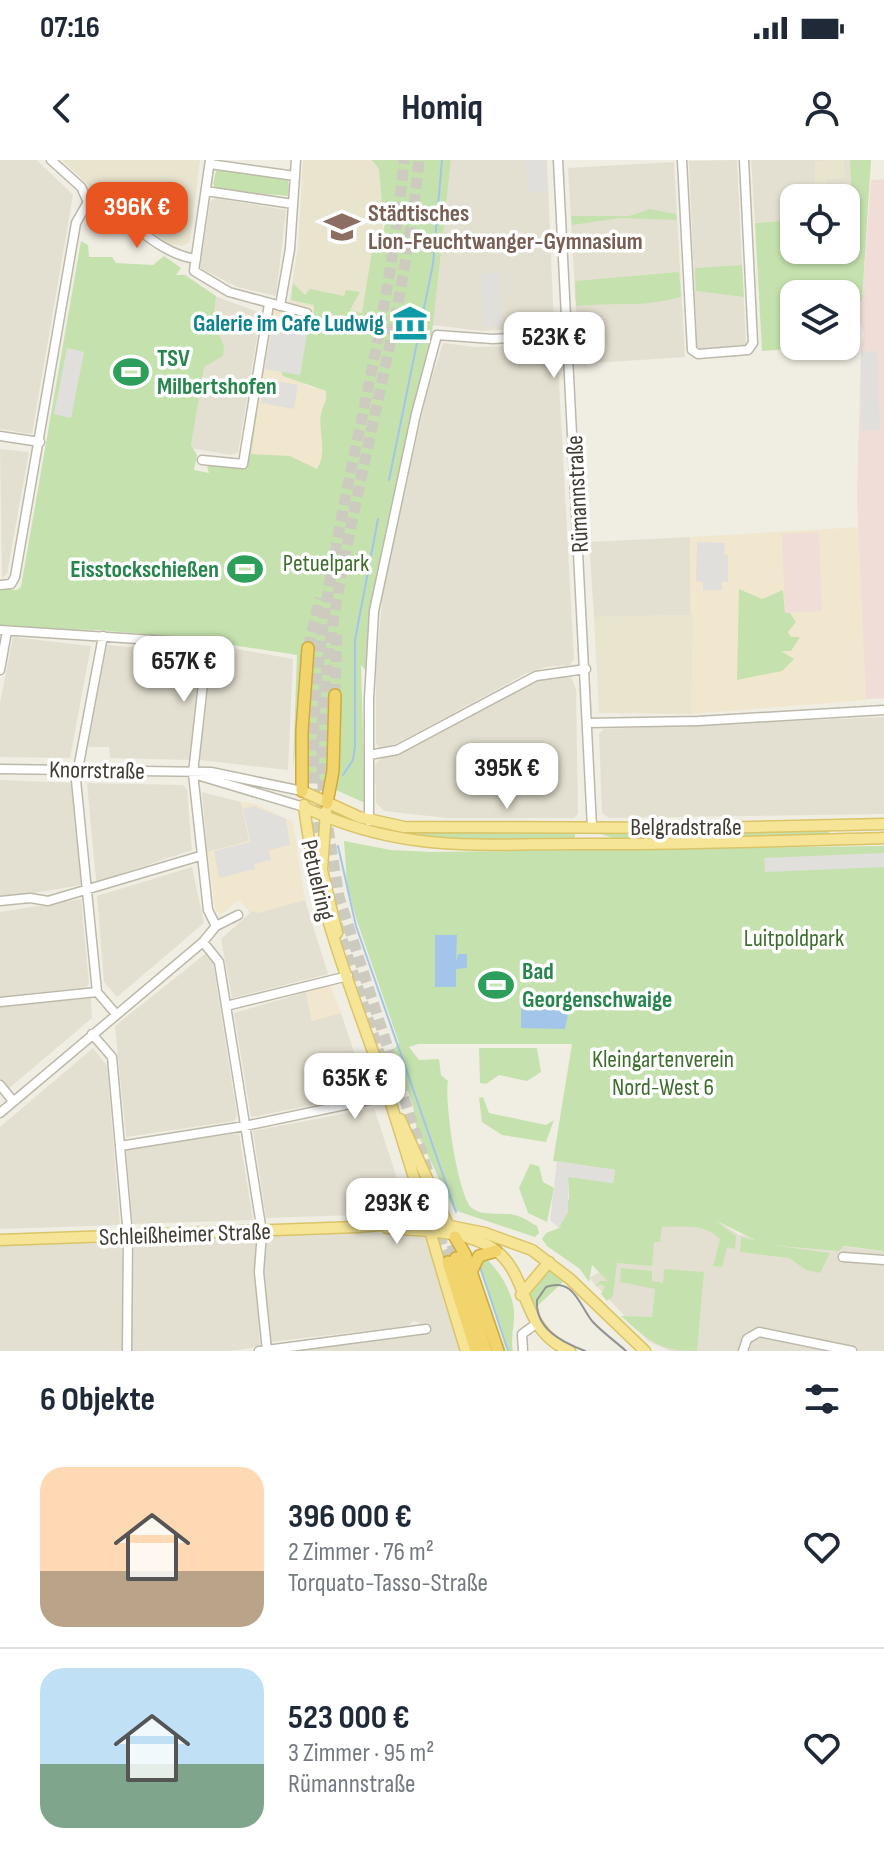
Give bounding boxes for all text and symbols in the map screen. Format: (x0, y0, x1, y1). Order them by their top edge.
text: 07:16 (40, 10, 100, 46)
icon: back (40, 86, 84, 130)
icon: person (800, 86, 844, 130)
text: Homiq (401, 87, 483, 130)
pin: 396K € (72, 182, 202, 250)
map controls (780, 184, 860, 360)
button: locate (780, 184, 860, 264)
text: 396K € (104, 192, 170, 223)
place label: Städtisches Lion-Feuchtwanger-Gymnasium (368, 199, 643, 256)
school or university icon: Städtisches Lion-Feuchtwanger-Gymnasium (323, 208, 361, 246)
button: layers (780, 280, 860, 360)
museum icon: Galerie im Cafe Ludwig (391, 304, 429, 342)
place label: Galerie im Cafe Ludwig (193, 309, 384, 338)
pin: 523K € (489, 312, 619, 380)
text: 523K € (522, 322, 586, 353)
place label: TSV Milbertshofen (157, 344, 277, 401)
sports icon: TSV Milbertshofen (112, 353, 150, 391)
street label: Rümannstraße (560, 434, 595, 554)
park label: Petuelpark (283, 549, 369, 578)
sports icon: Eisstockschießen (226, 550, 264, 588)
place label: Eisstockschießen (70, 555, 219, 584)
pin: 657K € (119, 636, 249, 704)
text: 657K € (151, 646, 217, 677)
pin: 395K € (442, 743, 572, 811)
text: 395K € (474, 753, 540, 784)
street label: Knorrstraße (49, 755, 145, 786)
street label: Belgradstraße (630, 813, 742, 842)
street label: Petuelring (294, 837, 341, 924)
park label: Luitpoldpark (744, 924, 844, 953)
place label: Bad Georgenschwaige (522, 957, 672, 1014)
sports icon: Bad Georgenschwaige (477, 966, 515, 1004)
park label: Kleingartenverein Nord-West 6 (592, 1045, 734, 1102)
pin: 635K € (290, 1053, 420, 1121)
text: 635K € (322, 1063, 388, 1094)
pin: 293K € (332, 1178, 462, 1246)
text: 293K € (364, 1188, 430, 1219)
street label: Schleißheimer Straße (99, 1217, 271, 1252)
icon: filters (800, 1377, 844, 1421)
text: 6 Objekte (40, 1379, 155, 1420)
text: 396 000 € (288, 1496, 412, 1537)
icon: home (104, 1499, 200, 1595)
icon: heart (800, 1525, 844, 1569)
text: 2 Zimmer · 76 m² (288, 1537, 434, 1568)
text: Torquato-Tasso-Straße (288, 1568, 488, 1599)
text: 523 000 € (288, 1697, 410, 1738)
icon: home (104, 1700, 200, 1796)
icon: heart (800, 1726, 844, 1770)
text: 3 Zimmer · 95 m² (288, 1738, 434, 1769)
text: Rümannstraße (288, 1769, 416, 1800)

